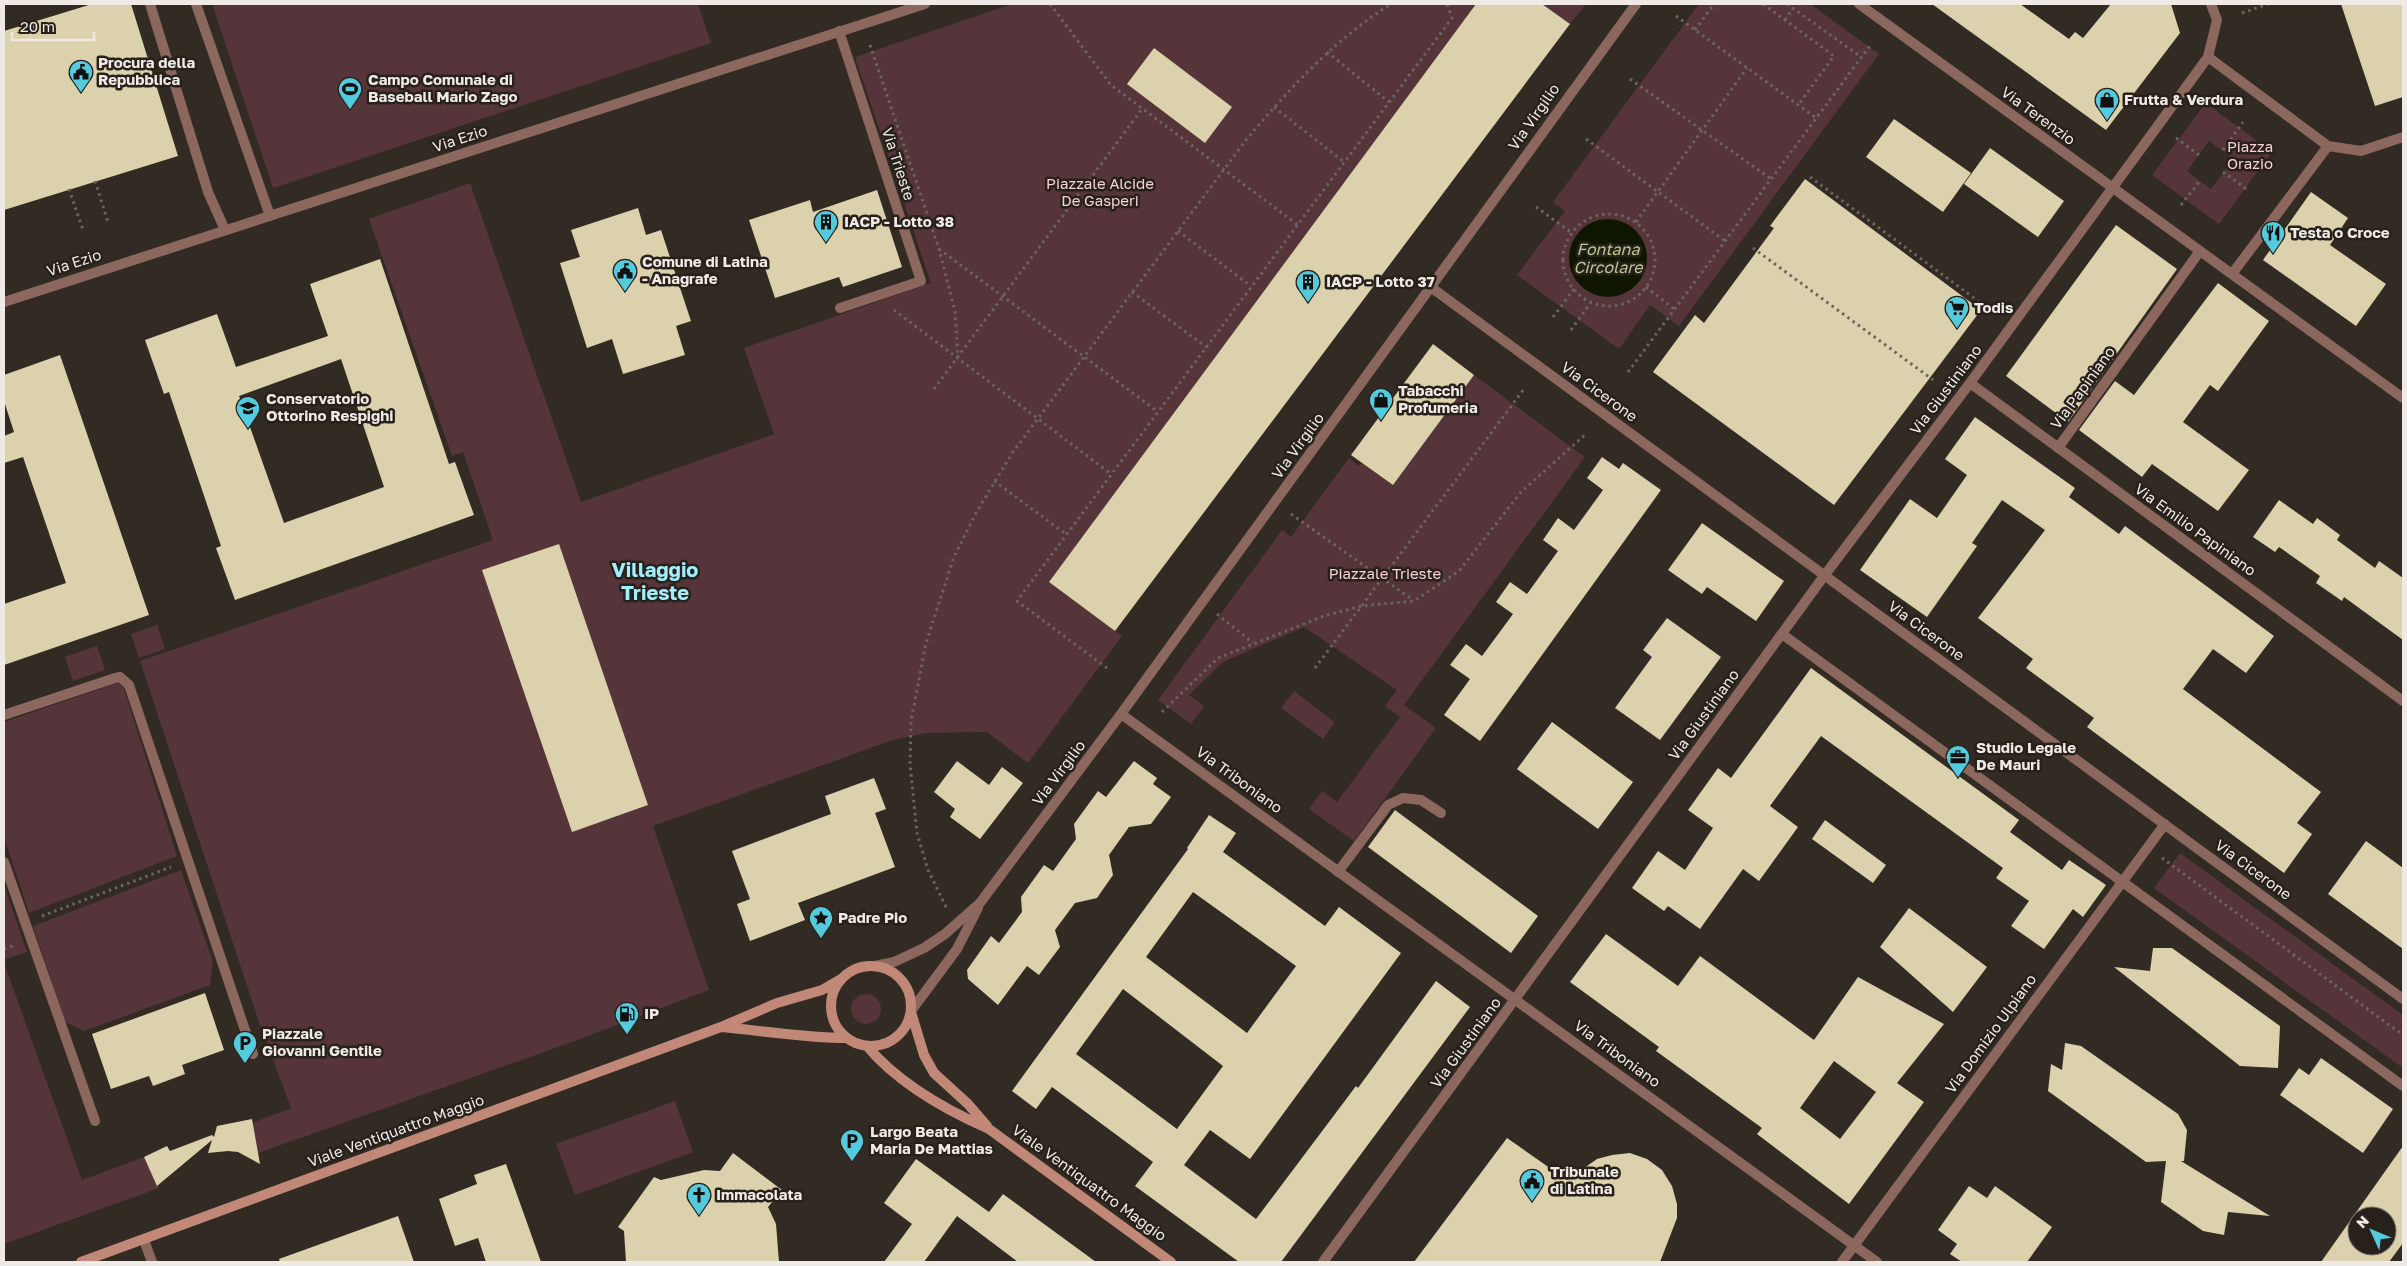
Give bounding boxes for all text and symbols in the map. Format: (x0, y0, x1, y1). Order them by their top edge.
scale bar (12, 10, 95, 42)
text: 20 m (20, 17, 55, 35)
place label: Procura della Repubblica (98, 53, 195, 88)
public building icon: Procura della Repubblica (68, 59, 94, 93)
place label: Campo Comunale di Baseball Mario Zago (368, 70, 517, 105)
sports icon: Campo Comunale di Baseball Mario Zago (337, 76, 363, 110)
street label: Via Virgilio (1504, 80, 1563, 153)
street label: Via Terenzio (1998, 82, 2079, 148)
shop icon: Frutta & Verdura (2094, 87, 2120, 121)
place label: Frutta & Verdura (2124, 90, 2243, 108)
street label: Via Ezio (430, 121, 489, 155)
street label: Via Trieste (879, 125, 919, 203)
park label: Piazza Orazio (2227, 137, 2273, 172)
park label: Piazzale Alcide De Gasperi (1046, 174, 1154, 209)
building icon: IACP - Lotto 38 (813, 209, 839, 243)
place label: IACP - Lotto 38 (844, 212, 954, 230)
restaurant icon: Testa o Croce (2260, 220, 2286, 254)
place label: Testa o Croce (2290, 223, 2390, 241)
water label: Fontana Circolare (1573, 239, 1644, 277)
street label: Via Ezio (44, 245, 103, 279)
place label: Comune di Latina - Anagrafe (642, 252, 768, 287)
public building icon: Comune di Latina - Anagrafe (612, 258, 638, 292)
building icon: IACP - Lotto 37 (1295, 269, 1321, 303)
place label: IACP - Lotto 37 (1326, 272, 1435, 290)
supermarket icon: Todis (1944, 295, 1970, 329)
place label: Todis (1974, 298, 2013, 316)
street label: Via Giustiniano (1906, 341, 1985, 438)
street label: Via Papiniano (2046, 343, 2118, 432)
street label: Via Cicerone (1558, 357, 1642, 425)
place label: Tabacchi Profumeria (1398, 381, 1478, 416)
shop icon: Tabacchi Profumeria (1368, 387, 1394, 421)
place label: Conservatorio Ottorino Respighi (266, 389, 393, 424)
school or university icon: Conservatorio Ottorino Respighi (235, 395, 261, 429)
street label: Via Virgilio (1267, 409, 1327, 482)
street label: Via Emilio Papiniano (2131, 479, 2260, 579)
district label: Villaggio Trieste (612, 557, 698, 604)
park label: Piazzale Trieste (1329, 564, 1442, 582)
street label: Via Cicerone (1885, 596, 1969, 664)
street label: Via Giustiniano (1664, 665, 1742, 763)
street label: Via Virgilio (1028, 736, 1089, 809)
place label: Studio Legale De Mauri (1976, 738, 2076, 773)
street label: Via Triboniano (1193, 742, 1286, 817)
office icon: Studio Legale De Mauri (1945, 744, 1971, 778)
street label: Via Cicerone (2212, 835, 2296, 903)
place icon: Padre Pio (808, 905, 834, 939)
place label: Padre Pio (838, 908, 907, 926)
street label: Via Domizio Ulpiano (1941, 970, 2040, 1097)
street label: Via Giustiniano (1426, 993, 1504, 1091)
fuel station icon: IP (614, 1001, 640, 1035)
place label: IP (644, 1004, 659, 1022)
street label: Via Triboniano (1571, 1016, 1664, 1091)
place label: Piazzale Giovanni Gentile (262, 1024, 382, 1059)
parking icon: Piazzale Giovanni Gentile (232, 1030, 258, 1064)
street label: Viale Ventiquattro Maggio (305, 1090, 486, 1170)
street label: Viale Ventiquattro Maggio (1009, 1120, 1170, 1244)
place label: Largo Beata Maria De Mattias (870, 1122, 993, 1157)
parking icon: Largo Beata Maria De Mattias (839, 1128, 865, 1162)
place label: Tribunale di Latina (1550, 1162, 1619, 1197)
public building icon: Tribunale di Latina (1519, 1168, 1545, 1202)
church icon: Immacolata (686, 1182, 712, 1216)
place label: Immacolata (716, 1185, 802, 1203)
north arrow (2347, 1206, 2397, 1256)
text: N (2352, 1212, 2372, 1231)

